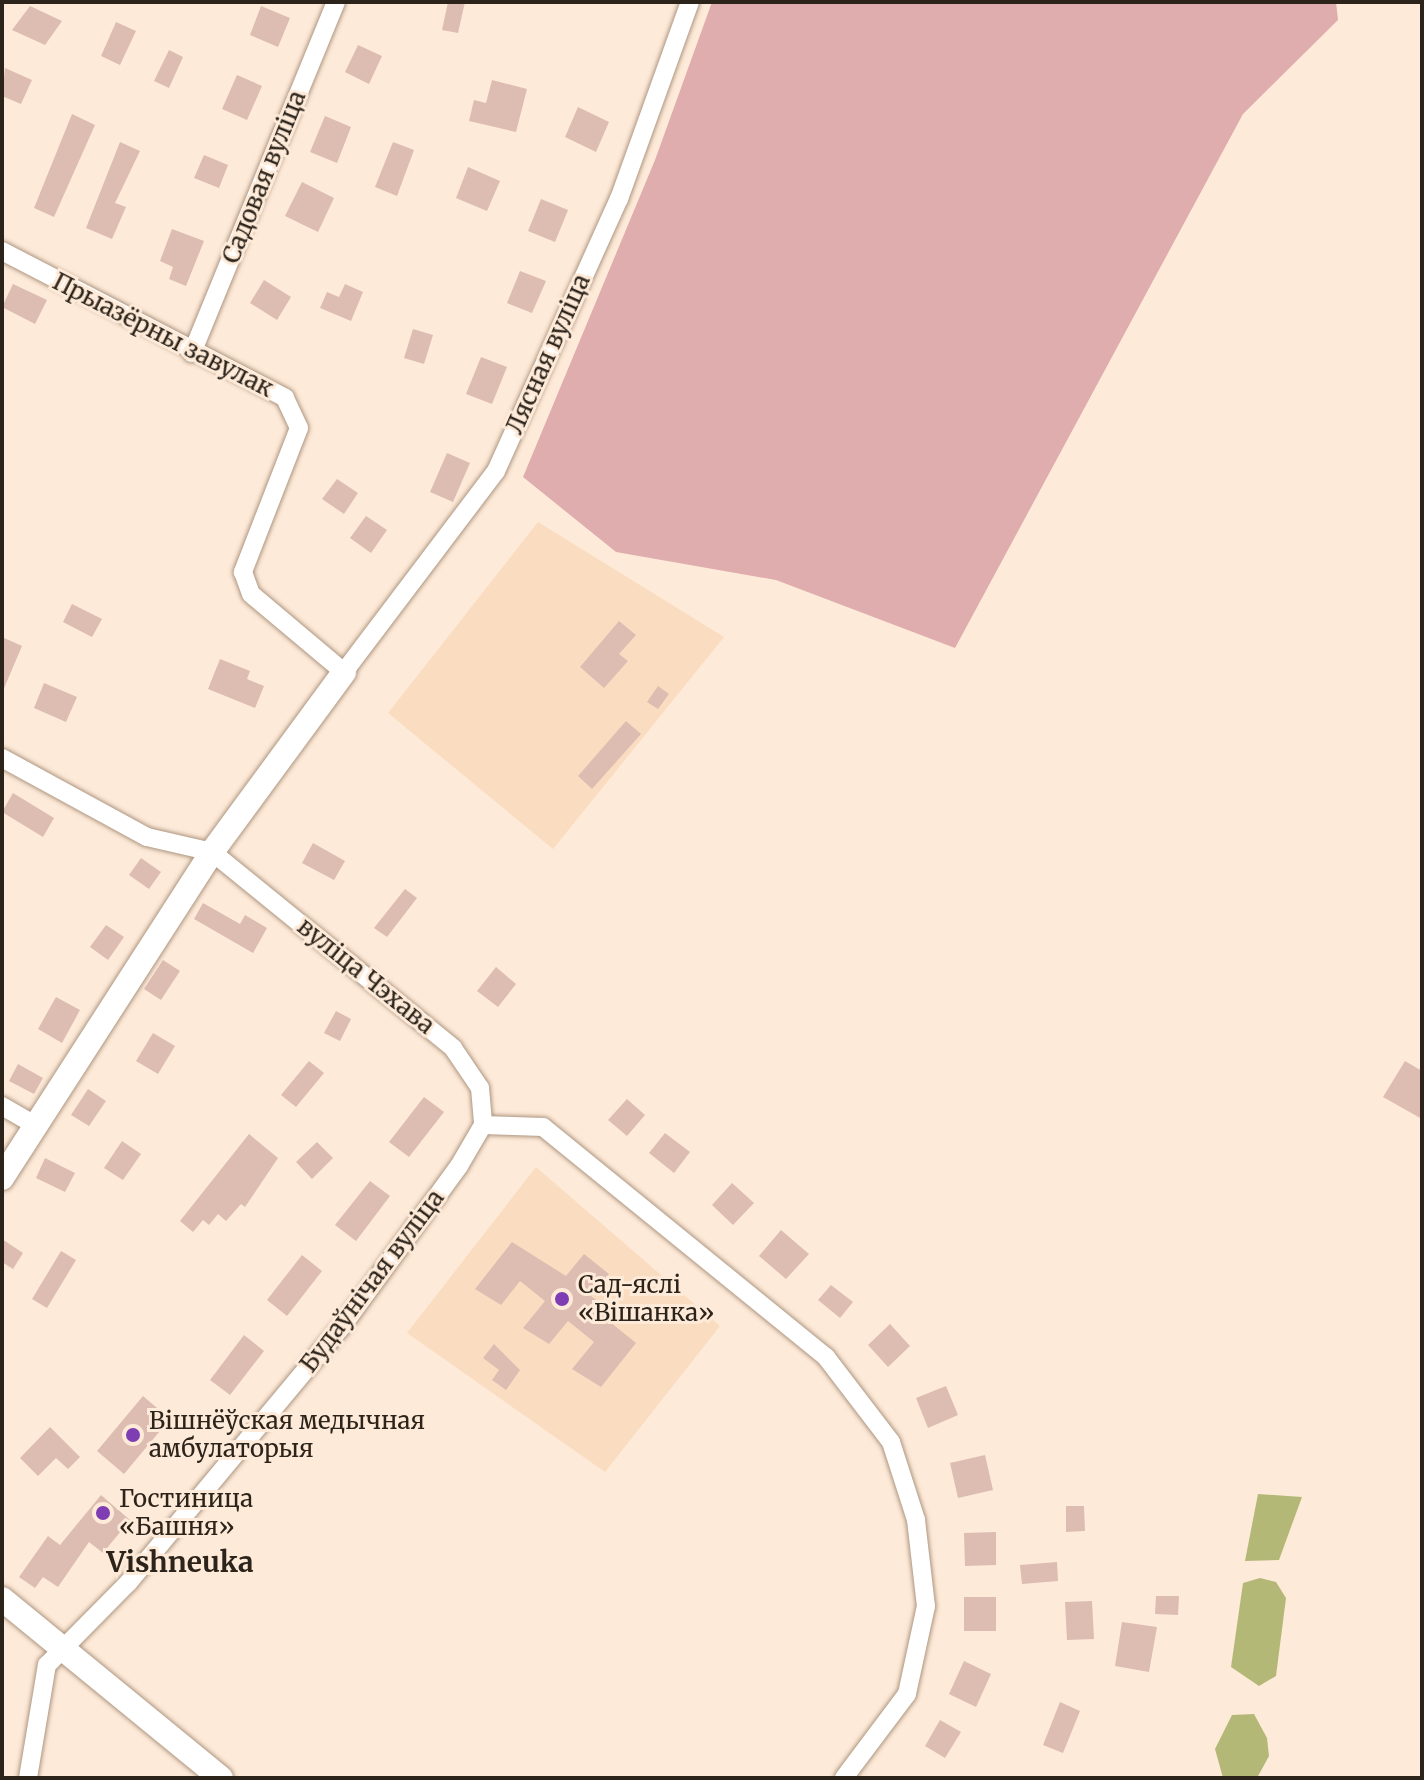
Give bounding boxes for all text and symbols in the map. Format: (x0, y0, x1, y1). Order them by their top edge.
street label: Садовая вуліца (216, 86, 312, 268)
street label: Прыазёрны завулак (48, 267, 278, 403)
street label: Лясная вуліца (500, 270, 596, 438)
street label: вуліца Чэхава (292, 912, 440, 1040)
street label: Будаўнічая вуліца (294, 1184, 450, 1378)
place label: Сад-яслі «Вішанка» (578, 1271, 714, 1327)
marker: Сад-яслі «Вішанка» (553, 1290, 571, 1308)
place label: Вішнёўская медычная амбулаторыя (149, 1407, 425, 1463)
marker: Вішнёўская медычная амбулаторыя (124, 1426, 142, 1444)
place label: Гостиница «Башня» (119, 1485, 253, 1541)
marker: Гостиница «Башня» (94, 1504, 112, 1522)
district label: Vishneuka (106, 1545, 254, 1579)

